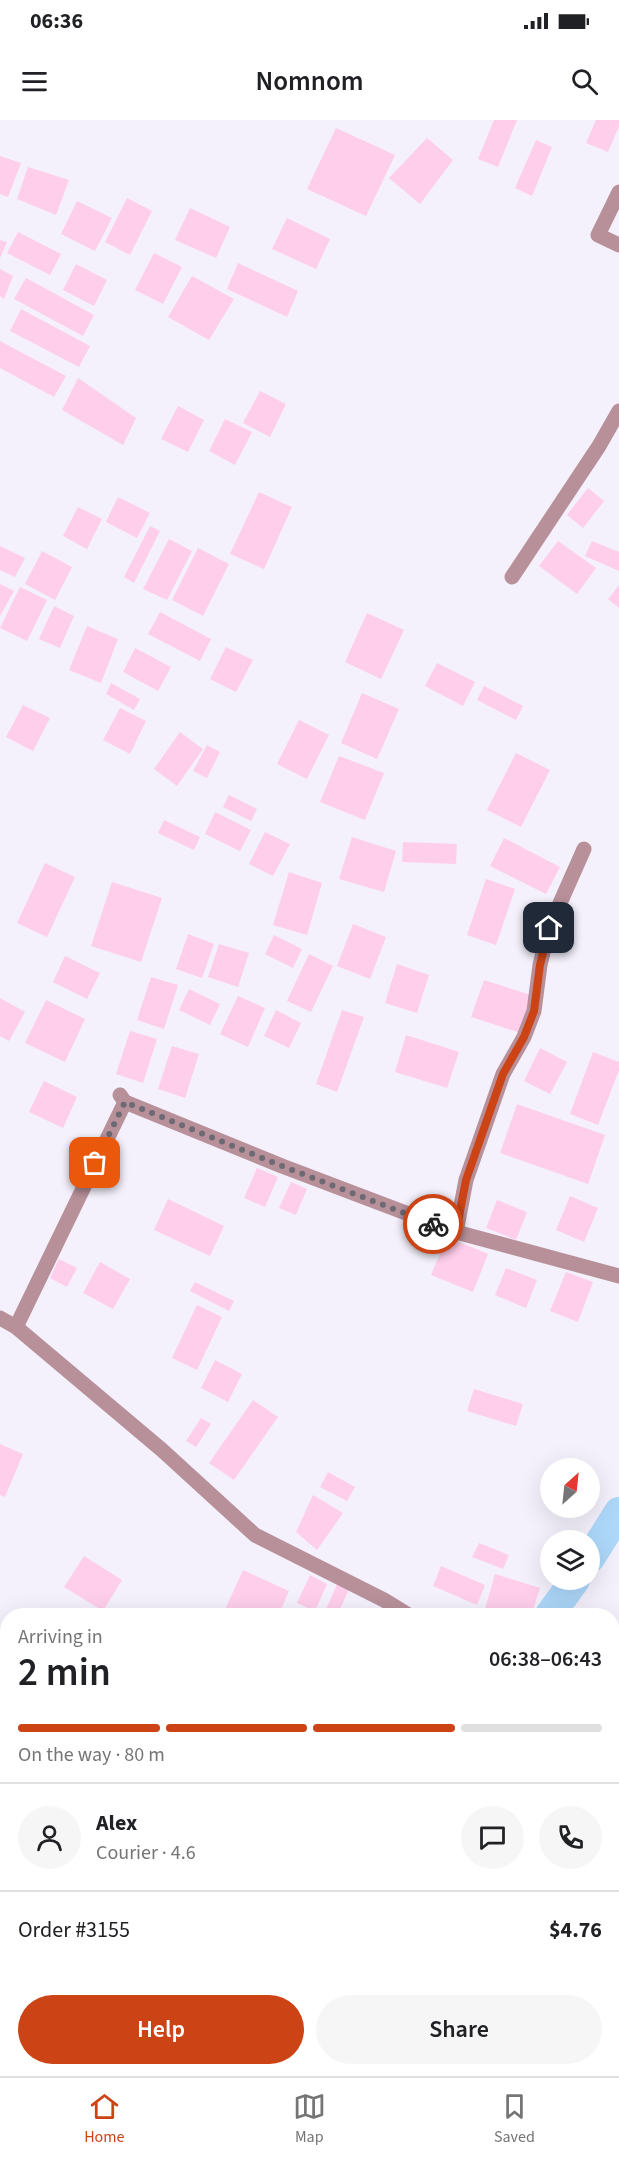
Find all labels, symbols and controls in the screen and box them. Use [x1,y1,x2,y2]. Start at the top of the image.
text: 06:36 [30,5,83,37]
text: Nomnom [255,62,364,101]
icon: menu [18,65,51,98]
icon: search [568,65,601,98]
pin [523,902,574,953]
icon: home [532,911,565,944]
pin [69,1137,120,1188]
icon: bag [78,1146,111,1179]
courier [403,1194,463,1254]
icon: bike [417,1208,450,1241]
north arrow [540,1458,600,1518]
map controls [540,1458,600,1590]
button: layers [540,1530,600,1590]
text: Arriving in [18,1623,103,1651]
text: 06:38–06:43 [489,1643,602,1675]
text: 2 min [18,1645,111,1701]
text: On the way · 80 m [18,1741,165,1769]
button: person [18,1806,81,1869]
button: chat [461,1806,524,1869]
button: phone [539,1806,602,1869]
text: Alex [96,1807,137,1839]
text: Courier · 4.6 [96,1839,196,1867]
text: Order #3155 [18,1914,130,1946]
text: $4.76 [549,1914,602,1946]
button: Help [18,1995,304,2064]
button: Share [316,1995,602,2064]
tab: Home [84,2090,124,2148]
tab: Map [293,2090,326,2148]
tab: Saved [494,2090,535,2148]

